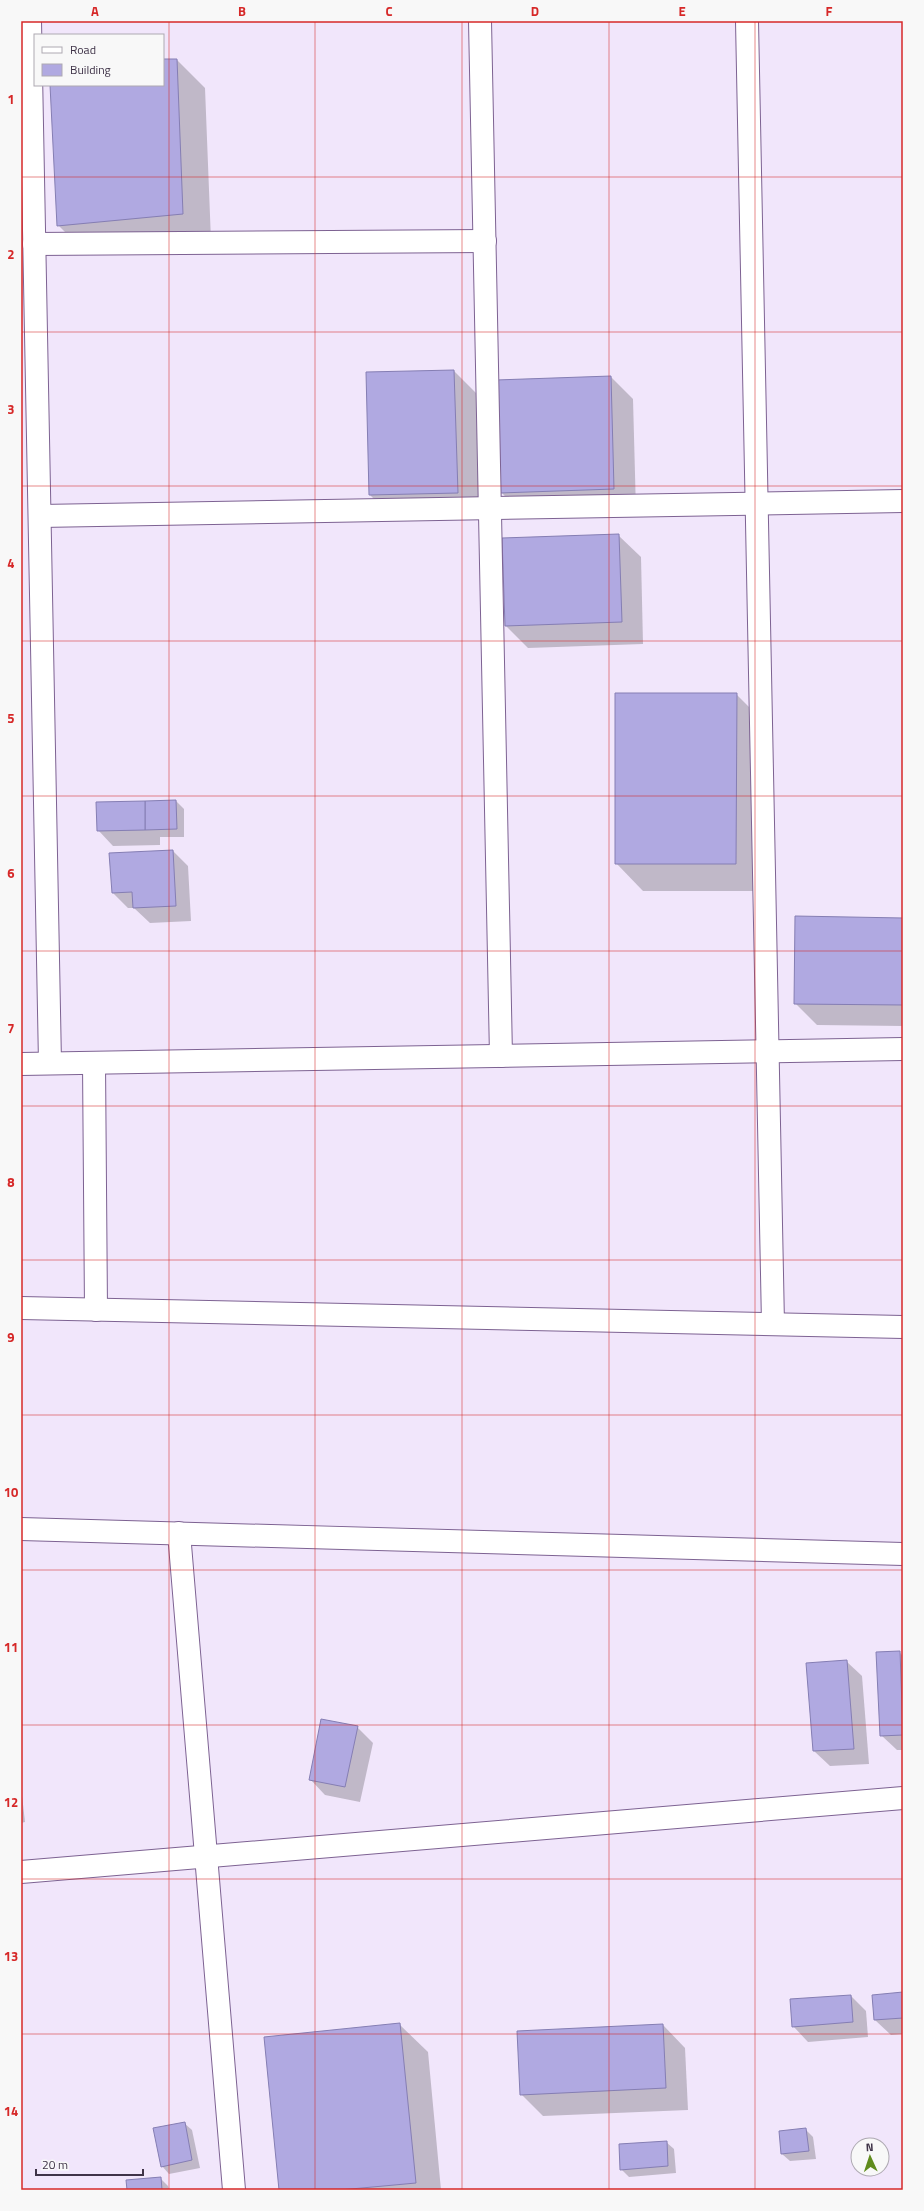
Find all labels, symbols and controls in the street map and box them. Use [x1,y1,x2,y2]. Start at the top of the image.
text: A [91,1,99,21]
text: B [238,1,246,21]
text: C [385,1,393,21]
text: D [531,1,539,21]
text: E [678,1,686,21]
text: F [826,1,833,21]
legend [34,34,164,86]
text: Road [70,40,96,59]
text: Building [70,60,111,79]
text: 1 [7,89,15,109]
text: 2 [7,244,15,264]
text: 3 [7,399,15,419]
text: 4 [7,553,15,573]
text: 5 [7,708,15,728]
text: 6 [7,863,15,883]
text: 7 [7,1018,15,1038]
text: 8 [7,1172,15,1192]
text: 9 [7,1327,15,1347]
text: 10 [4,1482,18,1502]
text: 11 [4,1637,18,1657]
text: 12 [4,1792,18,1812]
text: 13 [4,1946,18,1966]
text: 14 [4,2101,18,2121]
north arrow [850,2137,890,2177]
text: N [865,2139,874,2155]
scale bar [36,2151,143,2177]
text: 20 m [42,2155,68,2174]

